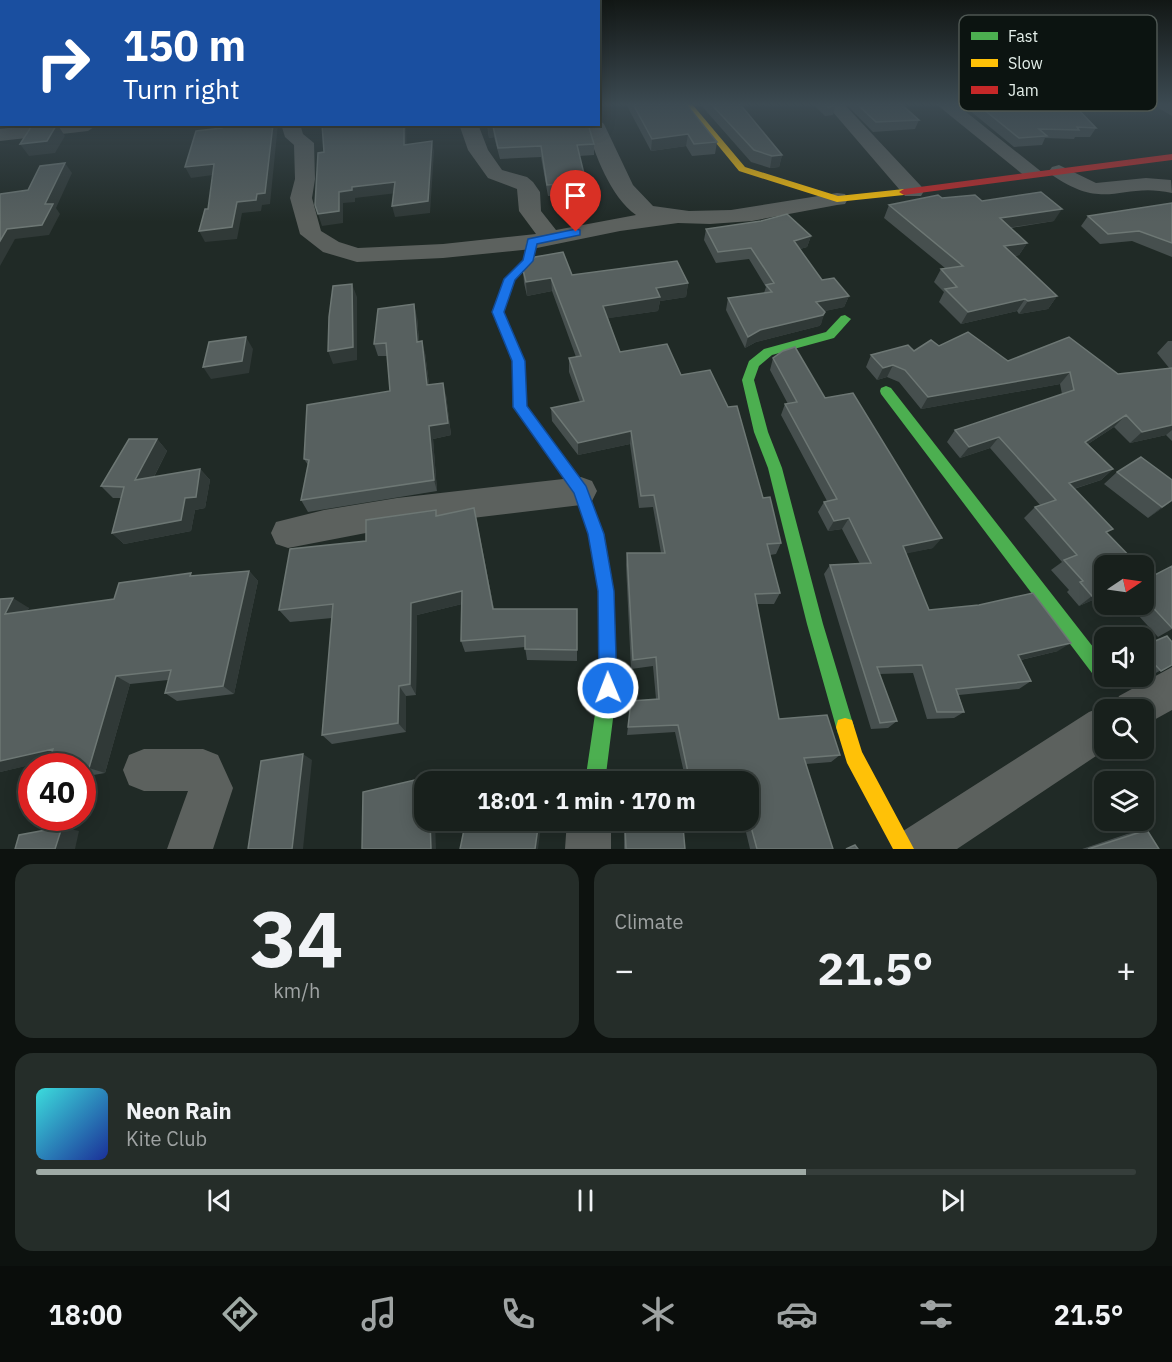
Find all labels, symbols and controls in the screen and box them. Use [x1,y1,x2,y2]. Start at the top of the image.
legend [959,15,1157,111]
text: 150 m [123,18,246,73]
icon: right [24,24,102,102]
text: Fast [1008,26,1038,46]
text: Slow [1008,53,1043,73]
text: Turn right [123,71,240,106]
text: Jam [1008,80,1039,100]
pin [550,170,601,232]
icon: arrive [559,179,592,212]
north arrow [1094,555,1154,615]
map controls [1094,555,1154,831]
button: sound [1094,627,1154,687]
position arrow [576,656,640,720]
button: search [1094,699,1154,759]
speed limit sign: 40 [18,753,96,831]
button: layers [1094,771,1154,831]
text: 18:01 · 1 min · 170 m [477,786,696,815]
text: 34 [250,887,344,988]
text: Climate [615,908,683,935]
text: 21.5° [817,939,933,997]
text: − [615,948,634,991]
text: + [1116,948,1136,991]
text: km/h [273,977,320,1004]
text: Neon Rain [126,1096,232,1125]
text: Kite Club [126,1125,207,1152]
icon: previous [203,1184,236,1217]
icon: pause [569,1184,602,1217]
icon: next [936,1184,969,1217]
icon: directions [219,1293,261,1335]
icon: music [358,1293,400,1335]
icon: phone [497,1293,539,1335]
icon: climate [637,1293,679,1335]
icon: car [776,1293,818,1335]
icon: filters [915,1293,957,1335]
text: 18:00 [49,1297,122,1332]
text: 21.5° [1054,1297,1123,1332]

